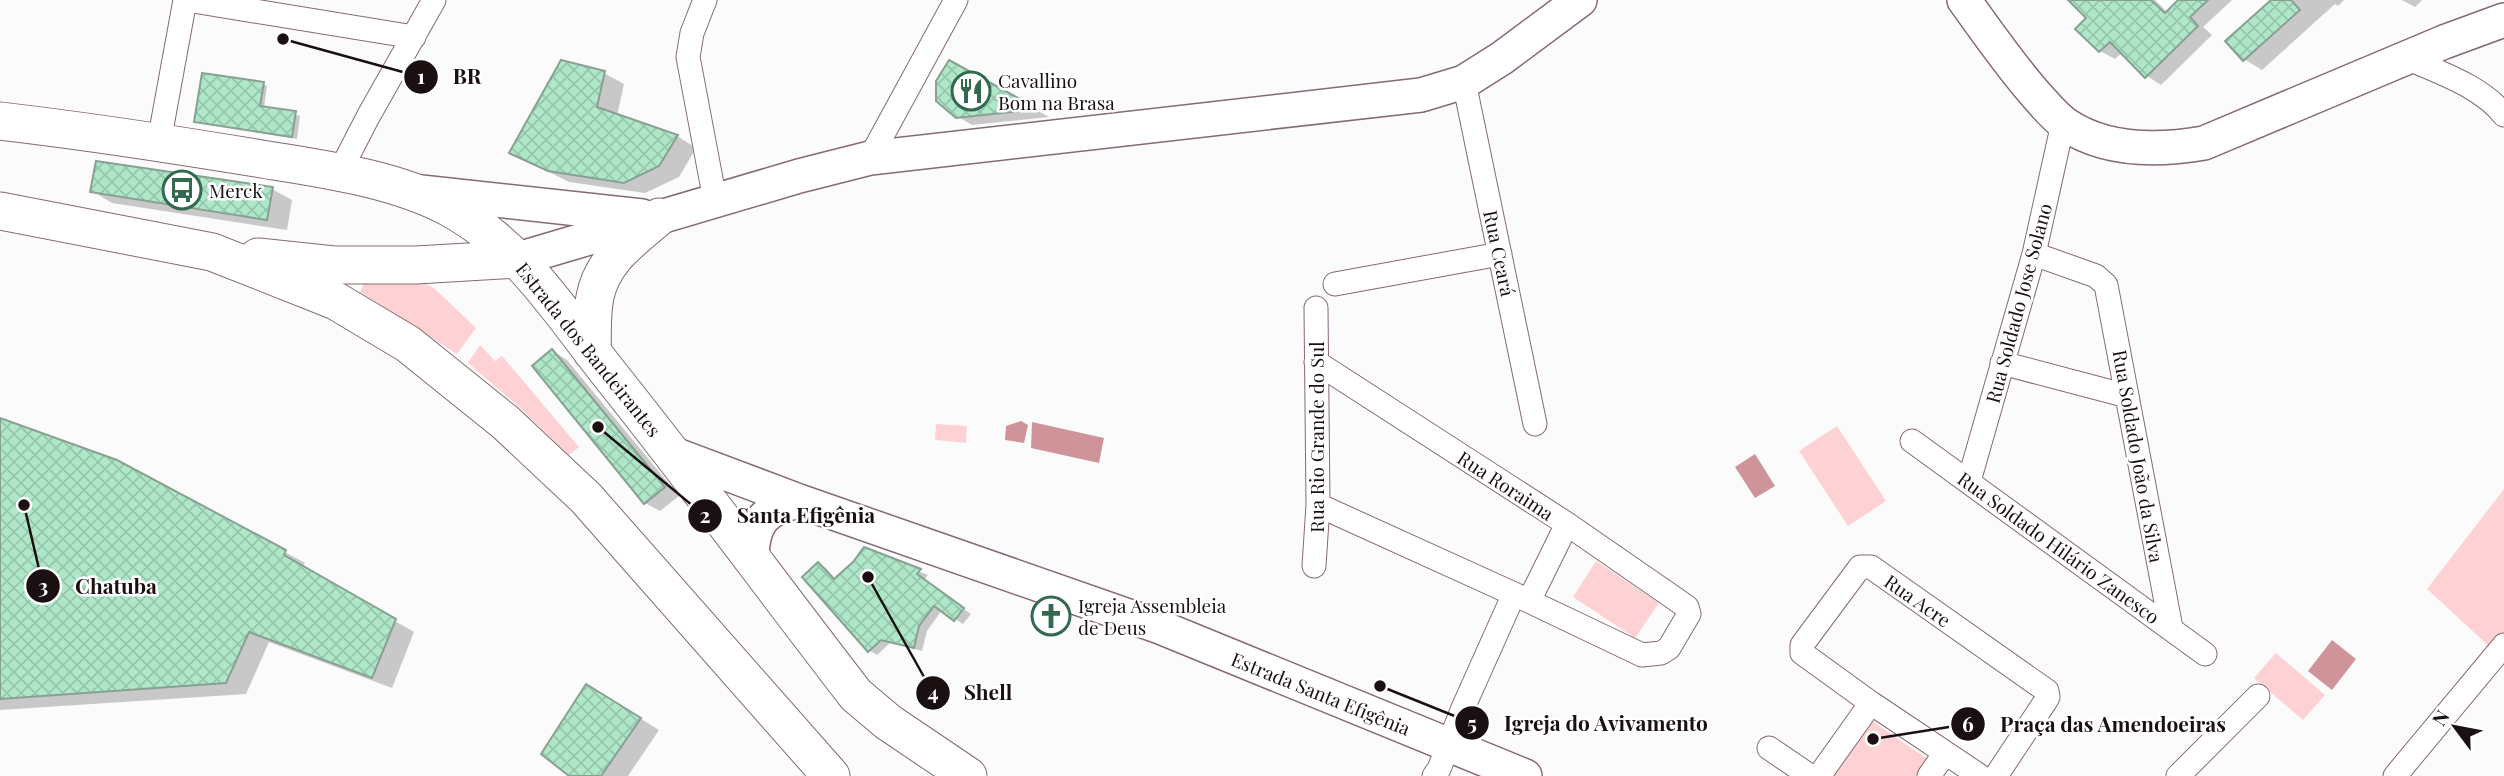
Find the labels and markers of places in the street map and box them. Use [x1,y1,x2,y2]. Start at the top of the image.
callout: BR [404,56,495,98]
place label: Cavallino Bom na Brasa [998,67,1115,115]
restaurant icon: Cavallino Bom na Brasa [950,70,992,112]
bus stop icon: Merck [161,169,203,211]
place label: Merck [209,177,263,203]
callout: Santa Efigênia [688,495,889,537]
callout: Chatuba [26,565,171,607]
place label: Igreja Assembleia de Deus [1078,592,1227,640]
church icon: Igreja Assembleia de Deus [1030,595,1072,637]
callout: Shell [915,672,1027,714]
callout: Igreja do Avivamento [1454,702,1722,744]
callout: Praça das Amendoeiras [1951,703,2241,745]

